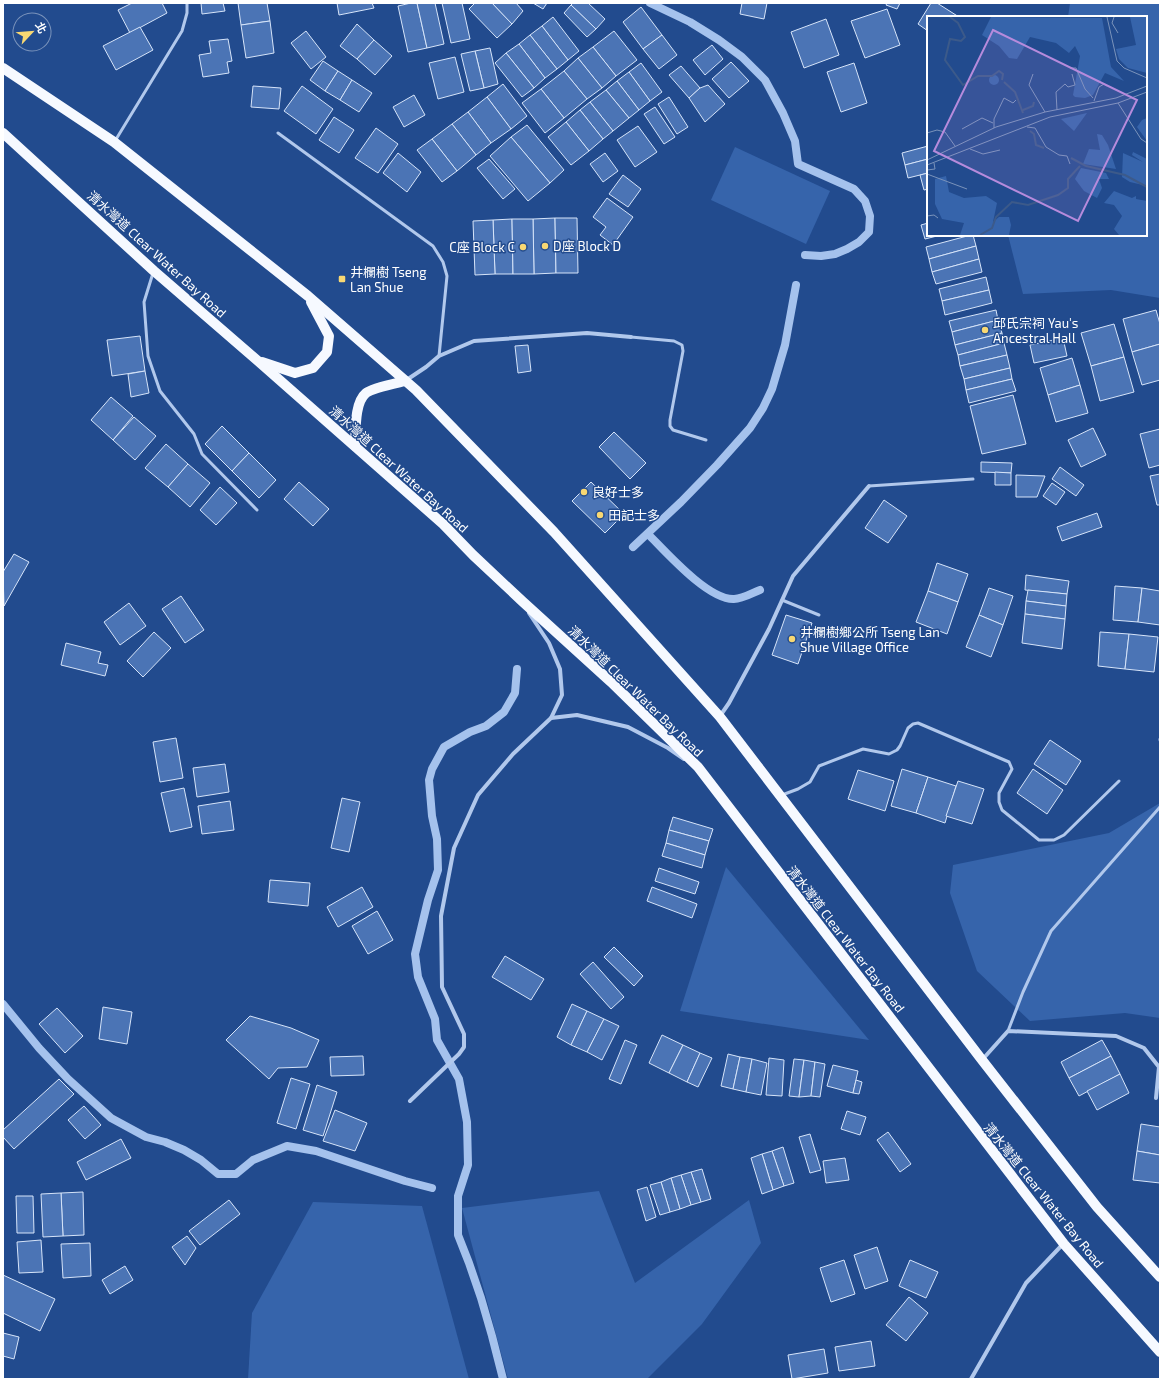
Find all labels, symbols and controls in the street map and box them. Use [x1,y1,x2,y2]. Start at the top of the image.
north arrow [12,12,52,52]
inset map [927,16,1147,236]
text: 北 [33,20,50,35]
street label: 清水灣道 Clear Water Bay Road [84,187,230,321]
place label: D座 Block D [553,238,621,254]
place label: C座 Block C [449,239,515,255]
marker: D座 Block D [540,241,550,251]
marker: C座 Block C [518,242,528,252]
place label: 井欄樹 Tseng Lan Shue [350,264,427,295]
marker: 井欄樹 Tseng Lan Shue [337,274,347,284]
place label: 邱氏宗祠 Yau's Ancestral Hall [993,315,1078,346]
marker: 邱氏宗祠 Yau's Ancestral Hall [980,325,990,335]
street label: 清水灣道 Clear Water Bay Road [326,402,472,536]
place label: 良好士多 [592,484,644,500]
marker: 良好士多 [579,487,589,497]
place label: 田記士多 [608,507,660,523]
marker: 田記士多 [595,510,605,520]
street label: 清水灣道 Clear Water Bay Road [565,622,707,760]
place label: 井欄樹鄉公所 Tseng Lan Shue Village Office [800,624,940,655]
marker: 井欄樹鄉公所 Tseng Lan Shue Village Office [787,634,797,644]
street label: 清水灣道 Clear Water Bay Road [784,862,908,1016]
street label: 清水灣道 Clear Water Bay Road [981,1119,1107,1271]

